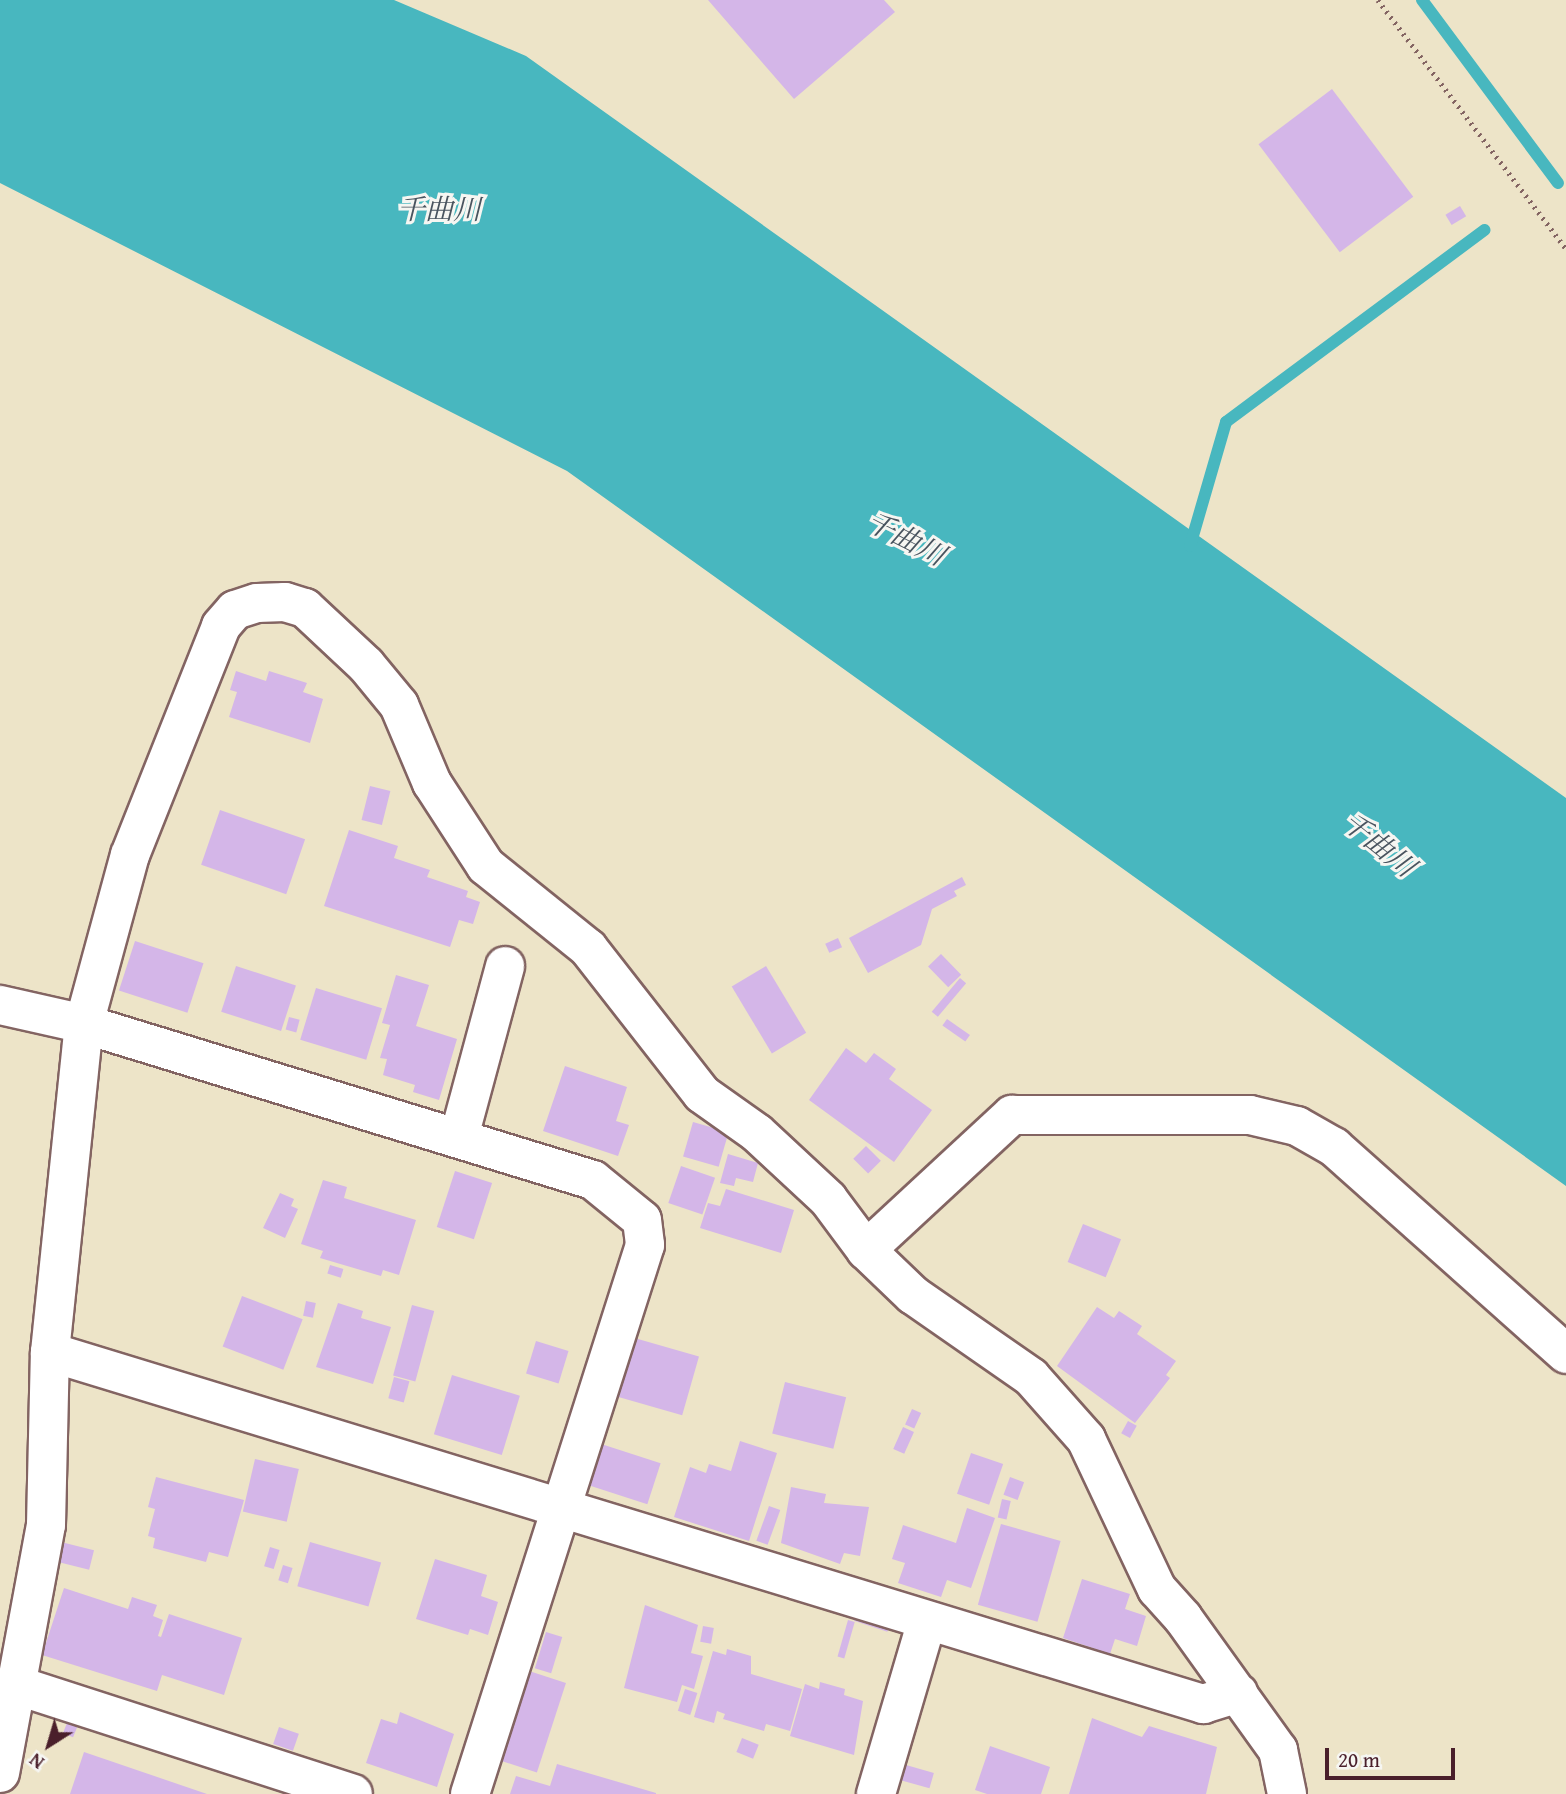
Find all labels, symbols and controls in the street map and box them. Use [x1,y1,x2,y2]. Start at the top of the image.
water label: 千曲川 [397,192,481,226]
water label: 千曲川 [861,504,951,572]
water label: 千曲川 [1336,805,1422,883]
north arrow [14,1710,84,1780]
scale bar [1328,1734,1458,1778]
text: 20 m [1338,1744,1380,1775]
text: N [23,1747,50,1777]

